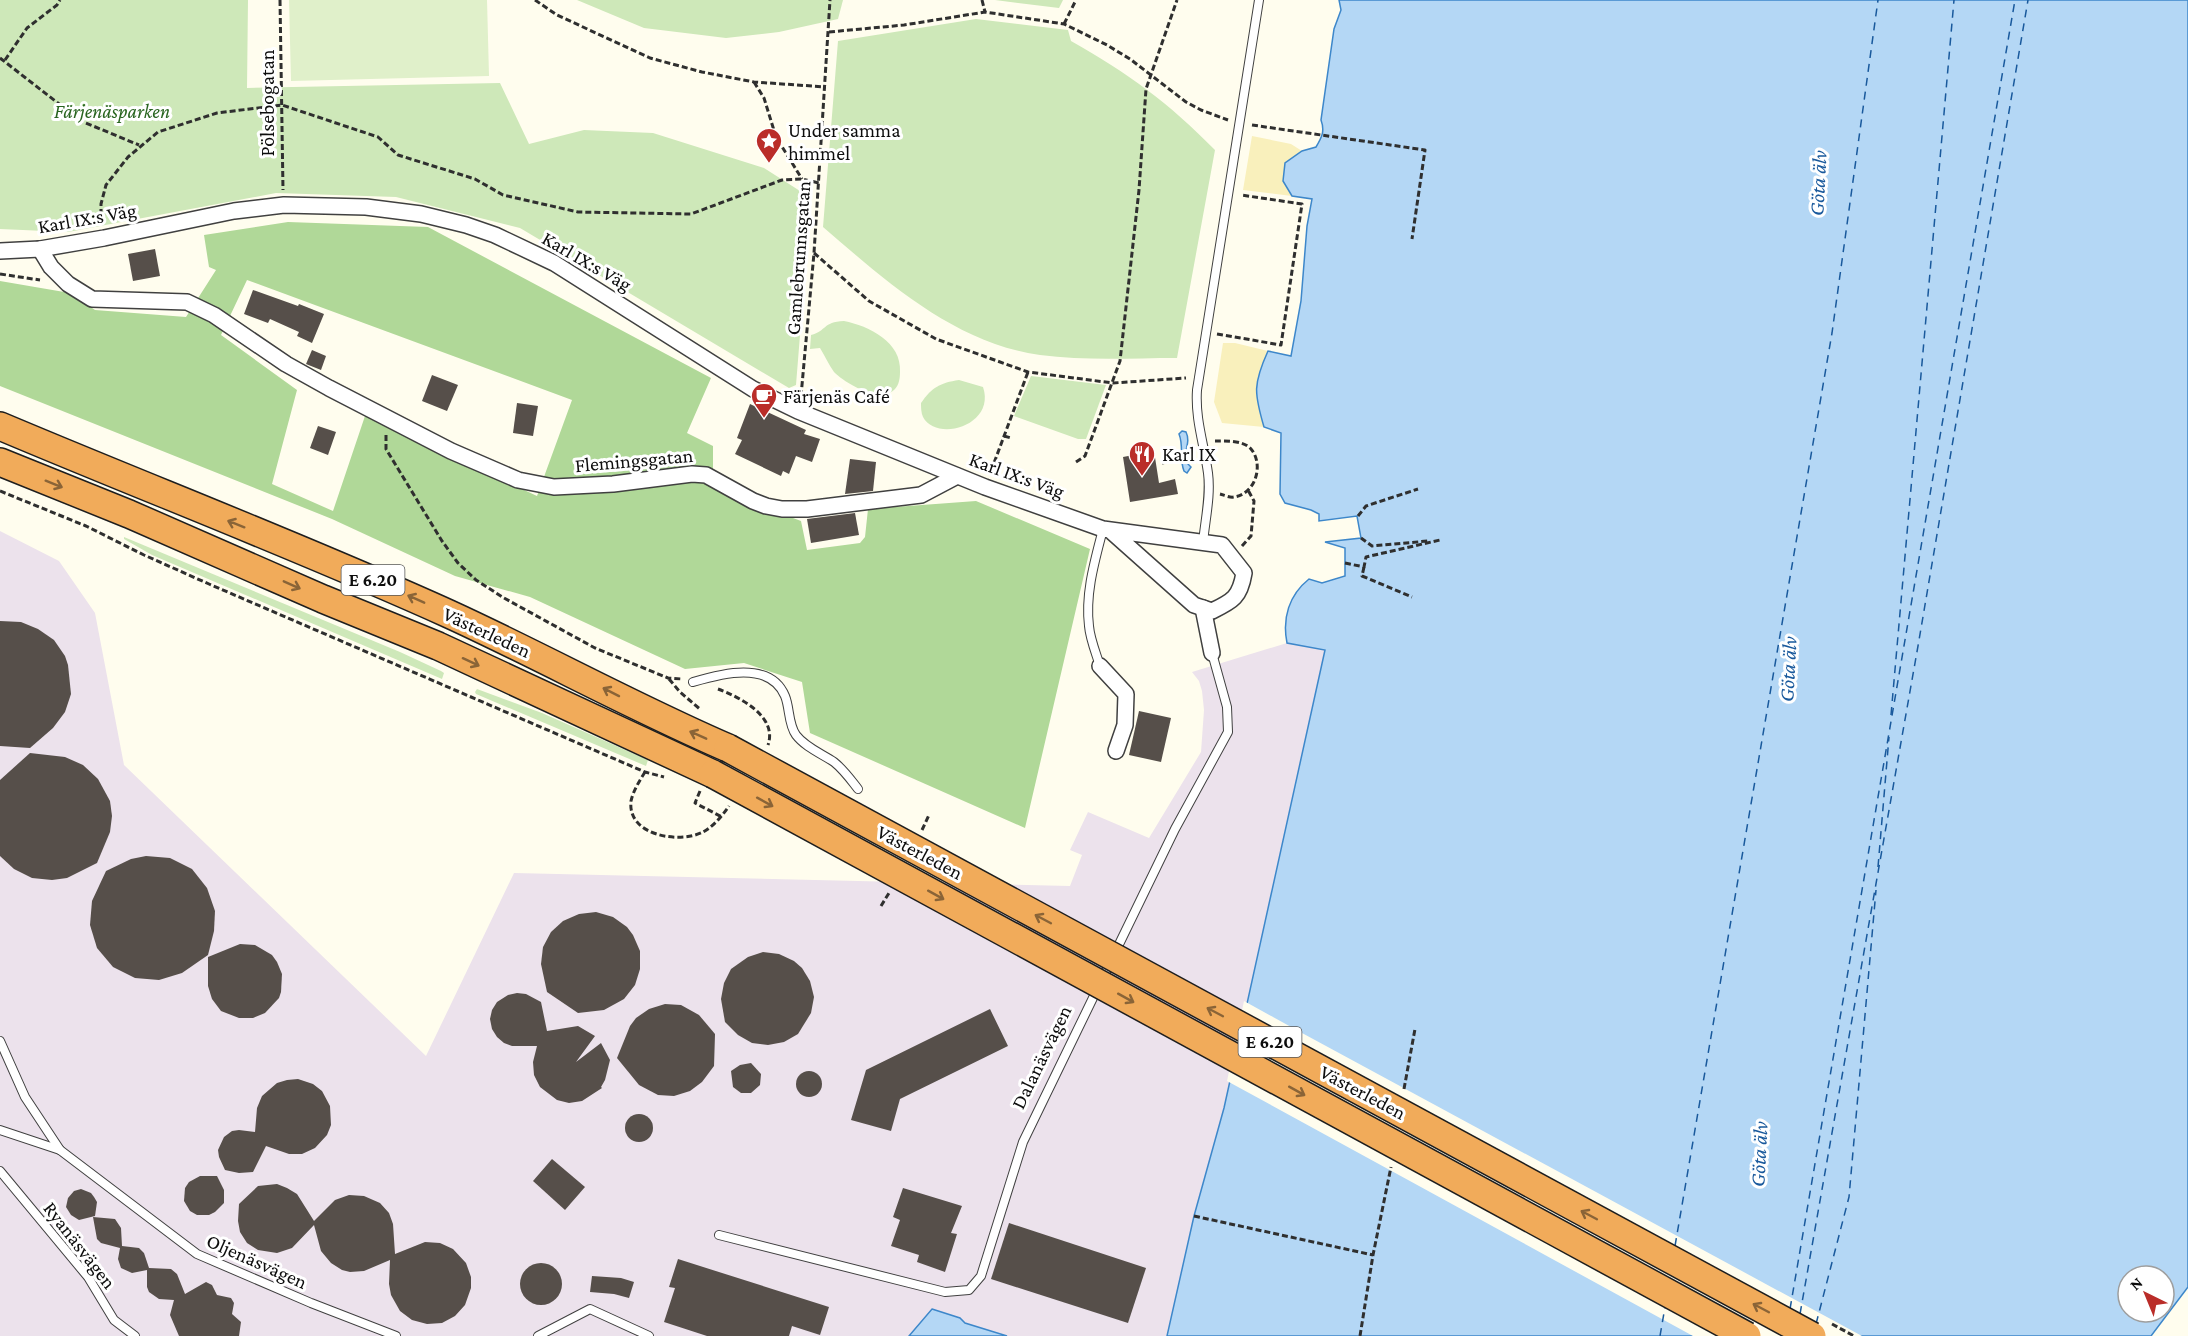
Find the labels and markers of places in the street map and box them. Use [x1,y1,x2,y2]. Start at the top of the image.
place label: Under samma himmel [788,119,900,164]
place icon: Under samma himmel [754,126,784,164]
cafe icon: Färjenäs Café [749,381,779,419]
place label: Färjenäs Café [783,385,890,408]
restaurant icon: Karl IX [1127,439,1157,477]
place label: Karl IX [1162,443,1217,465]

